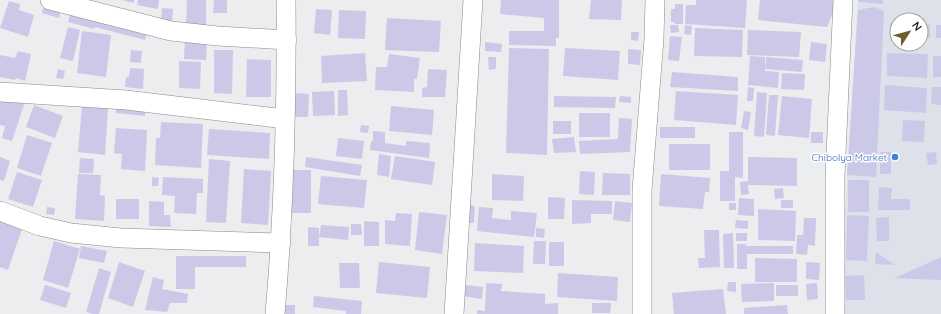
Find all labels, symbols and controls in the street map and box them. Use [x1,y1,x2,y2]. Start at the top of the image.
north arrow [889,12,929,52]
text: N [909,19,925,34]
place label: Chibolya Market [812,151,888,164]
marker: Chibolya Market [890,152,900,162]

